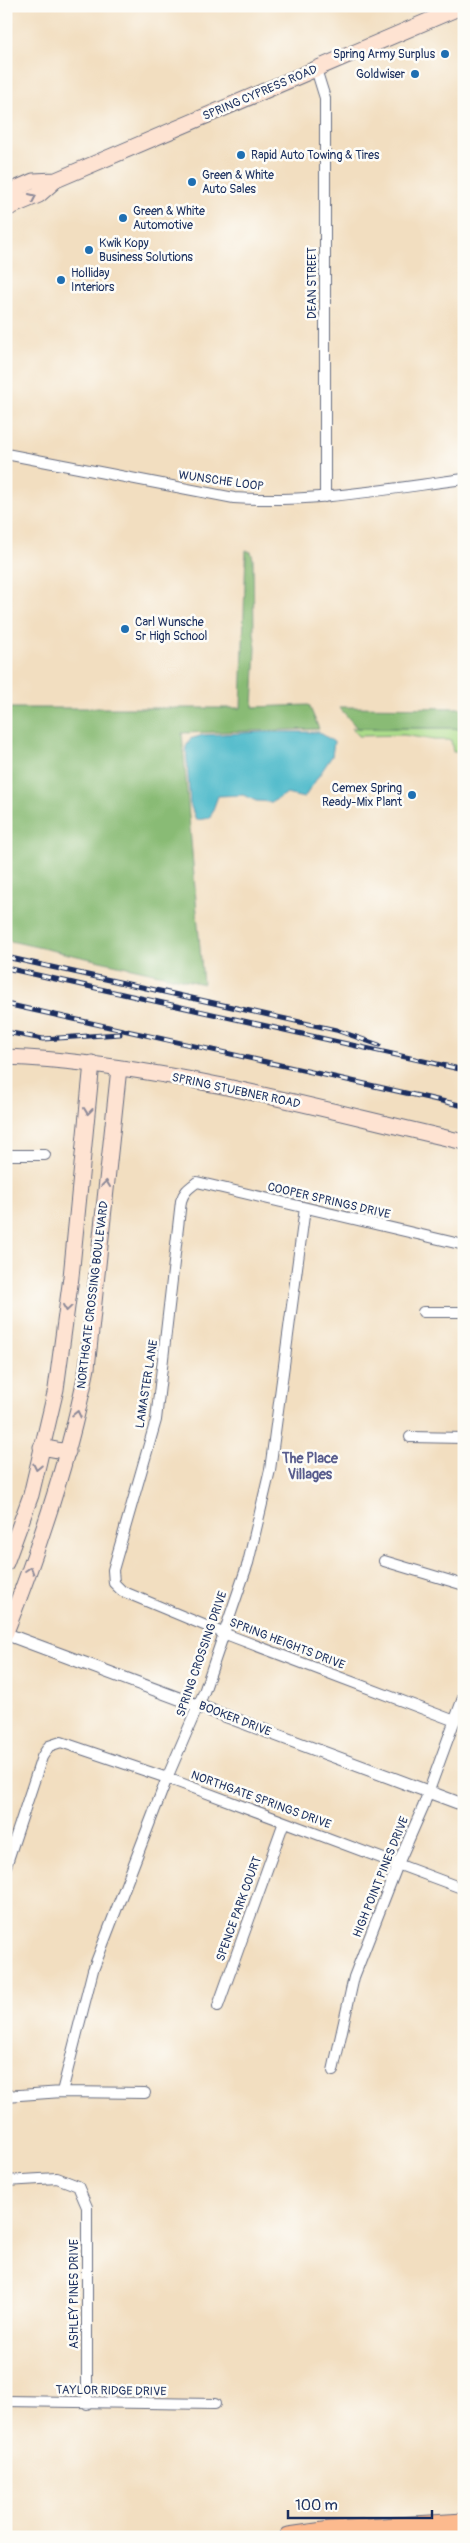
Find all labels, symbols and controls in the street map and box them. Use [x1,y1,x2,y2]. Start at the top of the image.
place label: Spring Army Surplus [333,47,436,62]
marker: Spring Army Surplus [439,48,451,60]
street label: SPRING CYPRESS ROAD [200,62,320,124]
place label: Goldwiser [356,67,406,82]
marker: Goldwiser [409,68,421,80]
place label: Rapid Auto Towing & Tires [251,148,380,163]
marker: Rapid Auto Towing & Tires [235,149,247,161]
place label: Green & White Auto Sales [202,168,274,197]
marker: Green & White Auto Sales [186,176,198,188]
one-way arrow [28,193,37,203]
place label: Green & White Automotive [133,204,205,233]
marker: Green & White Automotive [117,212,129,224]
place label: Kwik Kopy Business Solutions [99,236,193,265]
marker: Kwik Kopy Business Solutions [83,244,95,256]
street label: DEAN STREET [305,247,320,319]
place label: Holliday Interiors [71,266,115,295]
marker: Holliday Interiors [55,274,67,286]
street label: WUNSCHE LOOP [177,468,265,494]
place label: Carl Wunsche Sr High School [135,615,208,644]
marker: Carl Wunsche Sr High School [119,623,131,635]
place label: Cemex Spring Ready-Mix Plant [322,781,402,810]
marker: Cemex Spring Ready-Mix Plant [406,789,418,801]
street label: SPRING STUEBNER ROAD [170,1070,302,1112]
one-way arrow [82,1107,93,1115]
one-way arrow [100,1180,111,1188]
street label: COOPER SPRINGS DRIVE [266,1180,392,1222]
street label: NORTHGATE CROSSING BOULEVARD [74,1200,112,1390]
one-way arrow [62,1304,73,1312]
street label: LAMASTER LANE [133,1339,161,1429]
one-way arrow [71,1410,82,1419]
district label: The Place Villages [281,1450,339,1483]
one-way arrow [32,1462,42,1471]
one-way arrow [24,1566,34,1574]
street label: SPRING CROSSING DRIVE [173,1589,231,1719]
street label: SPRING HEIGHTS DRIVE [227,1615,347,1673]
street label: BOOKER DRIVE [197,1698,273,1740]
street label: NORTHGATE SPRINGS DRIVE [189,1768,333,1832]
street label: HIGH POINT PINES DRIVE [350,1814,412,1940]
street label: SPENCE PARK COURT [213,1854,265,1963]
street label: ASHLEY PINES DRIVE [67,2239,82,2349]
street label: TAYLOR RIDGE DRIVE [55,2383,167,2399]
scale bar [288,2488,431,2520]
text: 100 m [295,2496,338,2515]

